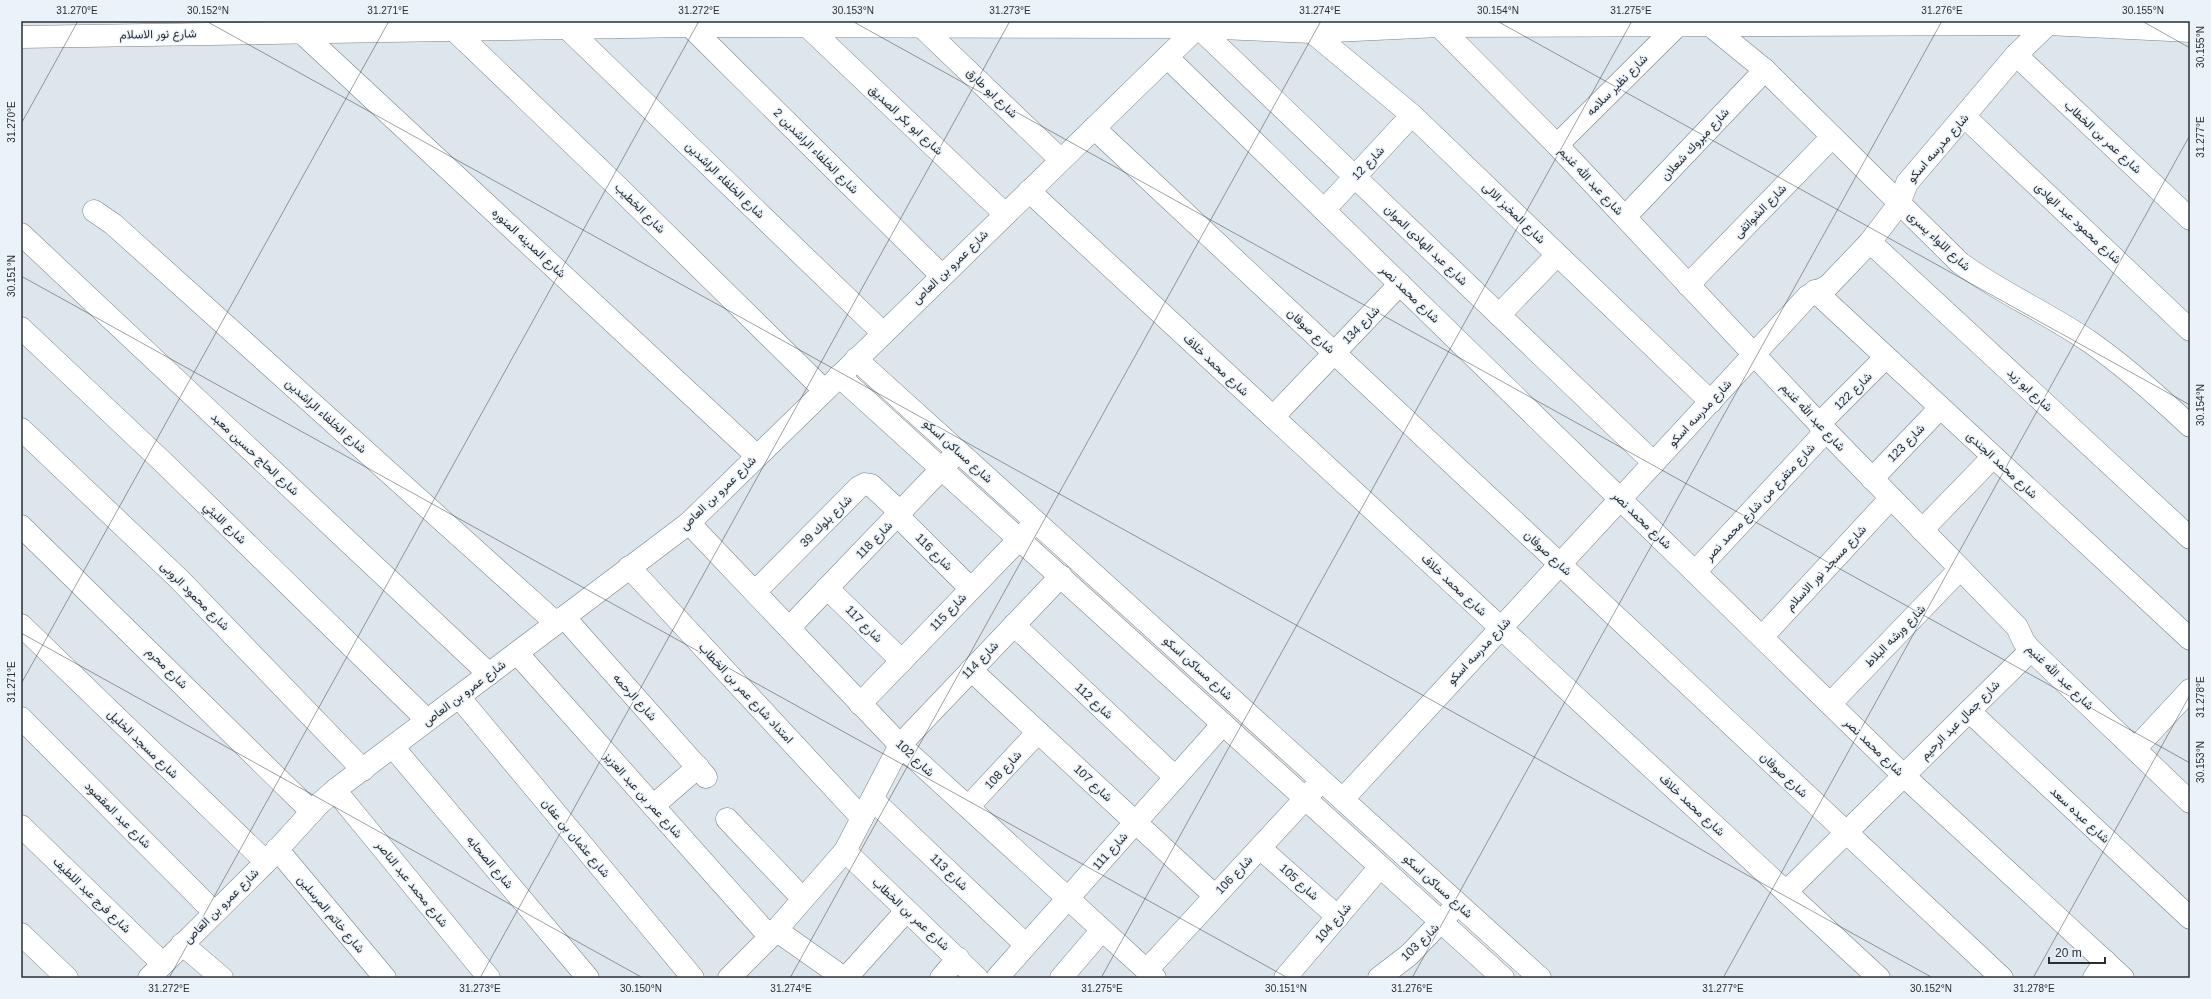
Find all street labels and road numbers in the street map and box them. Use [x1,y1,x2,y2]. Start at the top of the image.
street label: شارع نور الاسلام [119,26,197,44]
street label: شارع نظير سلامه [1583,51,1652,120]
street label: شارع ابو طارق [962,65,1020,122]
street label: شارع ابو بكر الصديق [865,82,946,159]
street label: شارع عمر بن الخطاب [2060,98,2144,178]
street label: شارع مبروك شعلان [1658,105,1733,184]
street label: شارع الخلفاء الراشدين 2 [769,106,861,198]
street label: شارع مدرسه اسكو [1904,111,1973,186]
street label: شارع الخلفاء الراشدين [681,139,767,223]
street label: شارع 12 [1349,143,1389,184]
street label: شارع عبد الله غنيم [1554,144,1626,219]
street label: شارع محمود عبد الهادى [2031,179,2124,268]
street label: شارع الخطيب [610,180,668,238]
street label: شارع المخبز الالى [1478,180,1548,248]
street label: شارع الشواتفى [1731,181,1791,242]
street label: شارع عبد الهادى الموان [1380,202,1470,290]
street label: شارع المدينه المنوره [488,205,569,282]
street label: شارع اللواء يسرى [1903,208,1973,275]
street label: شارع عمرو بن العاص [909,227,992,308]
street label: شارع محمد نصر [1375,262,1443,327]
street label: شارع 134 [1339,303,1384,348]
street label: شارع صوفان [1283,306,1338,358]
street label: شارع محمد خلاف [1179,331,1252,400]
street label: شارع ابو زيد [2003,366,2056,416]
street label: شارع 122 [1831,369,1876,414]
street label: شارع الخلفاء الراشدين [281,376,370,458]
street label: شارع مدرسه اسكو [1666,377,1736,451]
street label: شارع عبد الله غنيم [1776,380,1848,455]
street label: شارع الحاج حسين معبد [207,410,302,500]
street label: شارع مساكن اسكو [919,416,995,487]
street label: شارع 123 [1884,421,1929,466]
street label: شارع محمد الجندى [1962,429,2040,503]
street label: شارع متفرع من شارع محمد نصر [1701,441,1819,566]
street label: شارع عمرو بن العاص [677,453,760,534]
street label: شارع محمد نصر [1607,488,1675,553]
street label: شارع بلوك 39 [797,492,856,551]
street label: شارع الليثي [199,499,249,549]
street label: شارع 118 [853,518,897,563]
street label: شارع مسجد نور الاسلام [1783,522,1871,615]
street label: شارع صوفان [1520,528,1575,580]
street label: شارع 116 [911,531,955,575]
street label: شارع محمد خلاف [1417,551,1490,620]
street label: شارع محمود الروبى [156,559,232,635]
street label: شارع 115 [927,590,971,635]
street label: شارع ورشه البلاط [1862,602,1930,672]
street label: شارع 117 [841,603,885,647]
street label: شارع مدرسه اسكو [1445,615,1515,689]
street label: شارع مساكن اسكو [1159,633,1235,704]
street label: شارع 114 [959,638,1003,683]
street label: امتداد شارع عمر بن الخطاب [694,640,796,747]
street label: شارع عبد الله غنيم [2022,641,2097,714]
street label: شارع محرم [142,644,191,693]
street label: شارع عمرو بن العاص [420,657,510,730]
street label: شارع الرحمه [609,671,660,725]
street label: شارع جمال عبد الرحيم [1917,677,2004,764]
street label: شارع 112 [1071,680,1116,723]
street label: شارع مسجد الخليل [103,707,181,783]
street label: شارع محمد نصر [1839,715,1907,780]
street label: شارع 102 [891,737,937,781]
street label: شارع عمر بن عبد العزيز [599,748,685,842]
street label: شارع 108 [982,748,1026,794]
street label: شارع صوفان [1756,750,1811,802]
street label: شارع 107 [1069,762,1115,806]
street label: شارع محمد خلاف [1655,771,1728,840]
street label: شارع عبد المقصود [80,779,154,853]
street label: شارع عبده سعد [2046,784,2113,847]
street label: شارع عثمان بن عفان [537,796,613,882]
street label: شارع 111 [1090,829,1132,874]
street label: شارع الصحابه [462,833,516,893]
street label: شارع محمد عبد الناصر [371,837,451,931]
street label: شارع 113 [926,851,971,895]
street label: شارع مساكن اسكو [1399,851,1475,922]
street label: شارع 106 [1213,853,1257,899]
street label: شارع فرج عبد اللطيف [49,854,134,937]
street label: شارع 105 [1275,861,1321,905]
street label: شارع عمرو بن العاص [181,866,263,948]
street label: شارع خاتم المرسلين [293,872,367,957]
street label: شارع عمر بن الخطاب [868,875,952,955]
street label: شارع 104 [1312,900,1355,947]
street label: شارع 103 [1398,920,1443,965]

